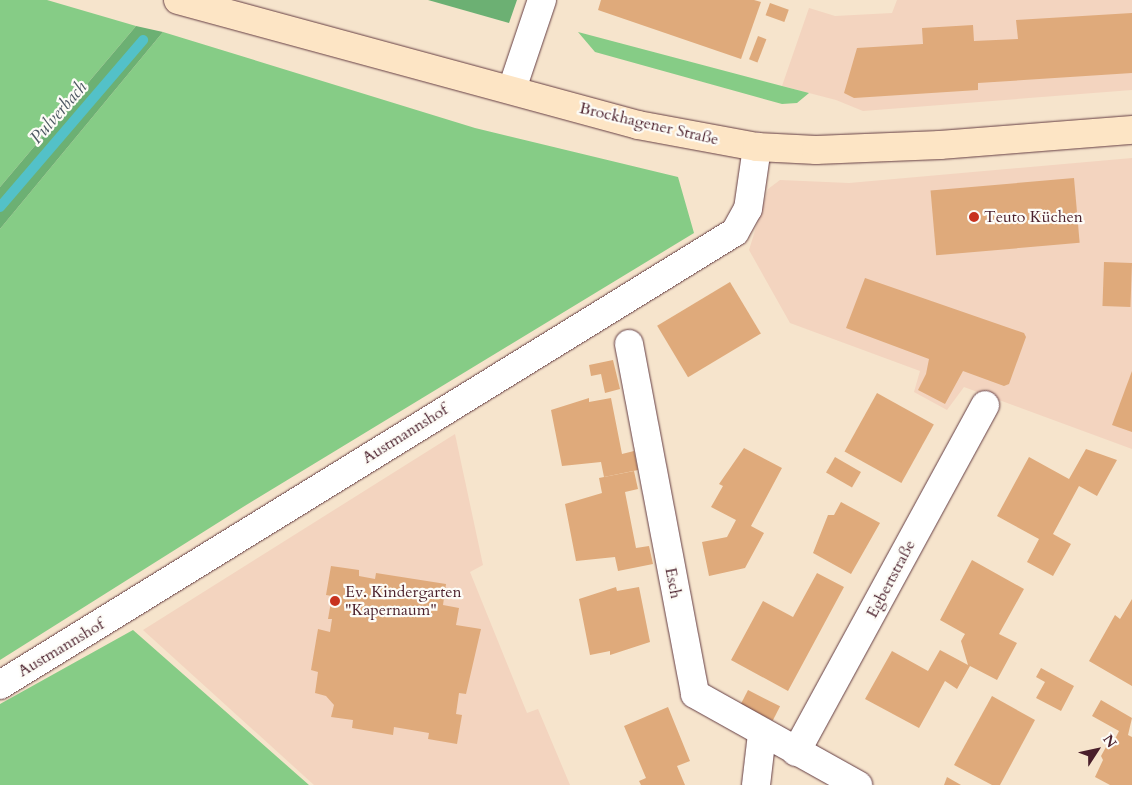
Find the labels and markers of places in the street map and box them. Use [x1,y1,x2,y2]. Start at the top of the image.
place label: Teuto Küchen [984,207,1083,227]
marker: Teuto Küchen [968,211,980,223]
place label: Ev. Kindergarten "Kapernaum" [345,582,462,620]
marker: Ev. Kindergarten "Kapernaum" [329,595,341,607]

